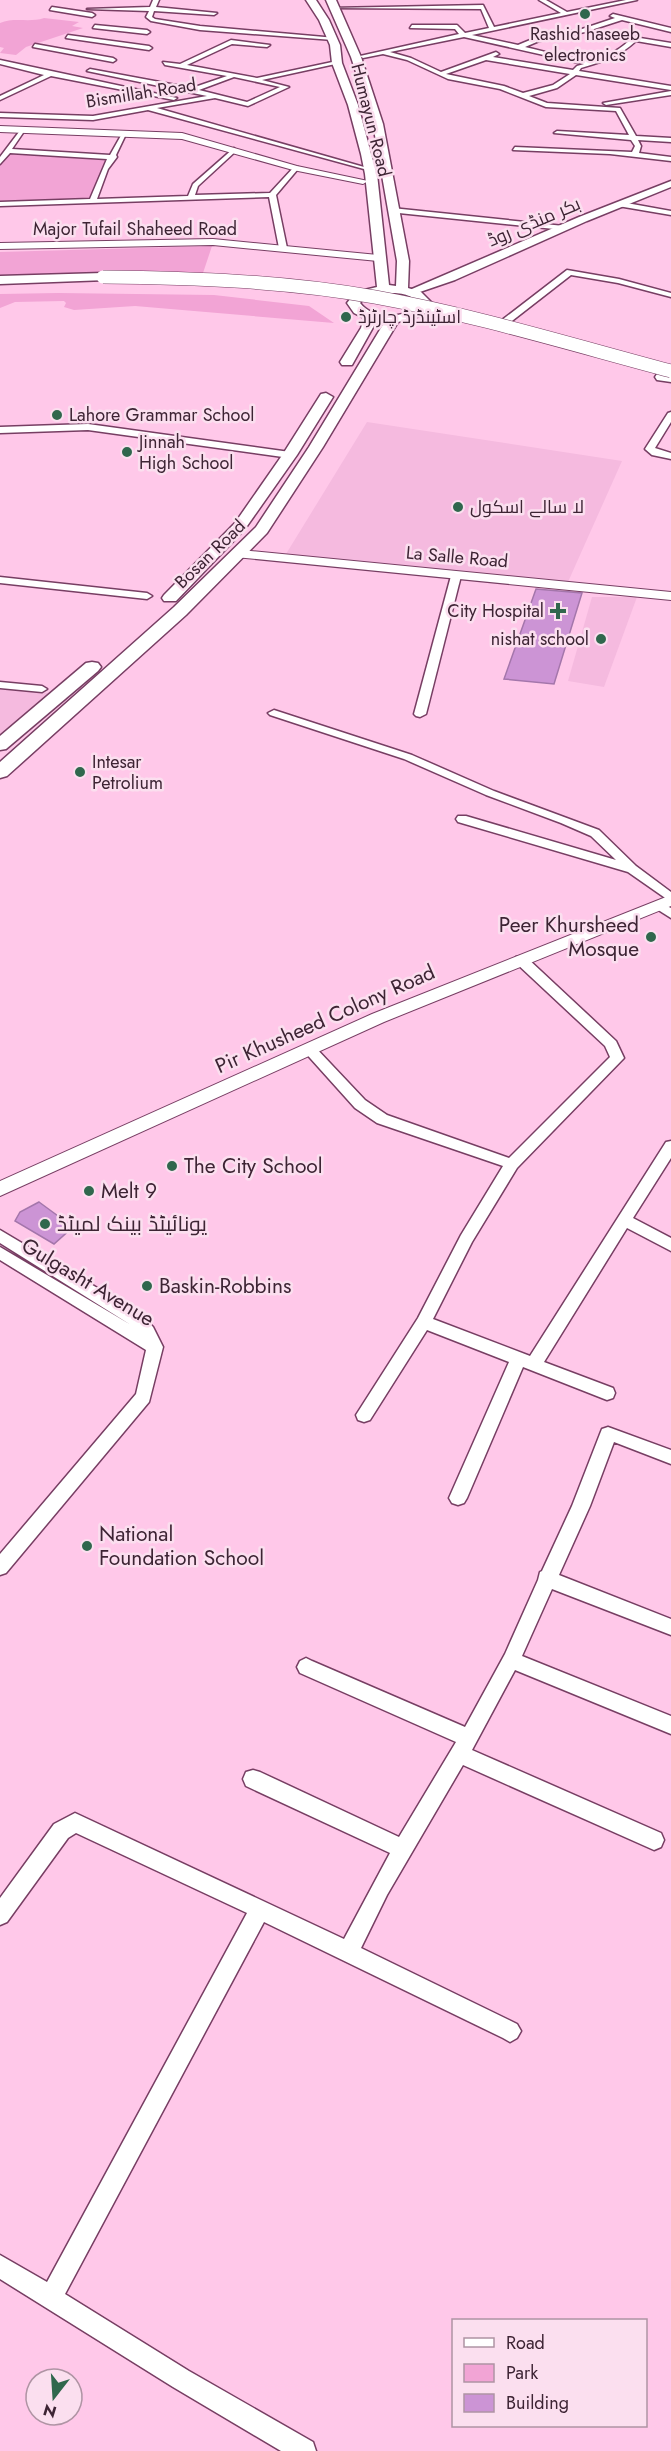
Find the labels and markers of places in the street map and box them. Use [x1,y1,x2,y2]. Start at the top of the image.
marker: Rashid haseeb electronics [578,7,592,21]
place label: Rashid haseeb electronics [530,21,640,68]
place label: اسٹینڈرڈ چارٹرڈ [358,304,461,330]
marker: اسٹینڈرڈ چارٹرڈ [339,310,353,324]
place label: Lahore Grammar School [69,402,254,428]
marker: Lahore Grammar School [50,408,64,422]
place label: Jinnah High School [137,429,233,476]
marker: Jinnah High School [120,445,134,459]
place label: لا سالے اسکول [470,494,584,520]
marker: لا سالے اسکول [451,500,465,514]
place label: City Hospital [447,598,544,624]
marker: City Hospital [549,602,567,620]
place label: nishat school [491,626,589,652]
marker: nishat school [594,632,608,646]
place label: Intesar Petrolium [92,749,163,796]
marker: Intesar Petrolium [73,765,87,779]
place label: Peer Khursheed Mosque [499,910,639,964]
marker: Peer Khursheed Mosque [644,930,658,944]
place label: The City School [184,1151,323,1181]
marker: The City School [165,1159,179,1173]
place label: Melt 9 [101,1176,157,1206]
marker: Melt 9 [82,1184,96,1198]
place label: یونائیٹڈ بینک لمیٹڈ [57,1209,207,1239]
marker: یونائیٹڈ بینک لمیٹڈ [38,1217,52,1231]
place label: Baskin-Robbins [159,1271,292,1301]
marker: Baskin-Robbins [140,1279,154,1293]
place label: National Foundation School [99,1519,264,1573]
marker: National Foundation School [80,1539,94,1553]

